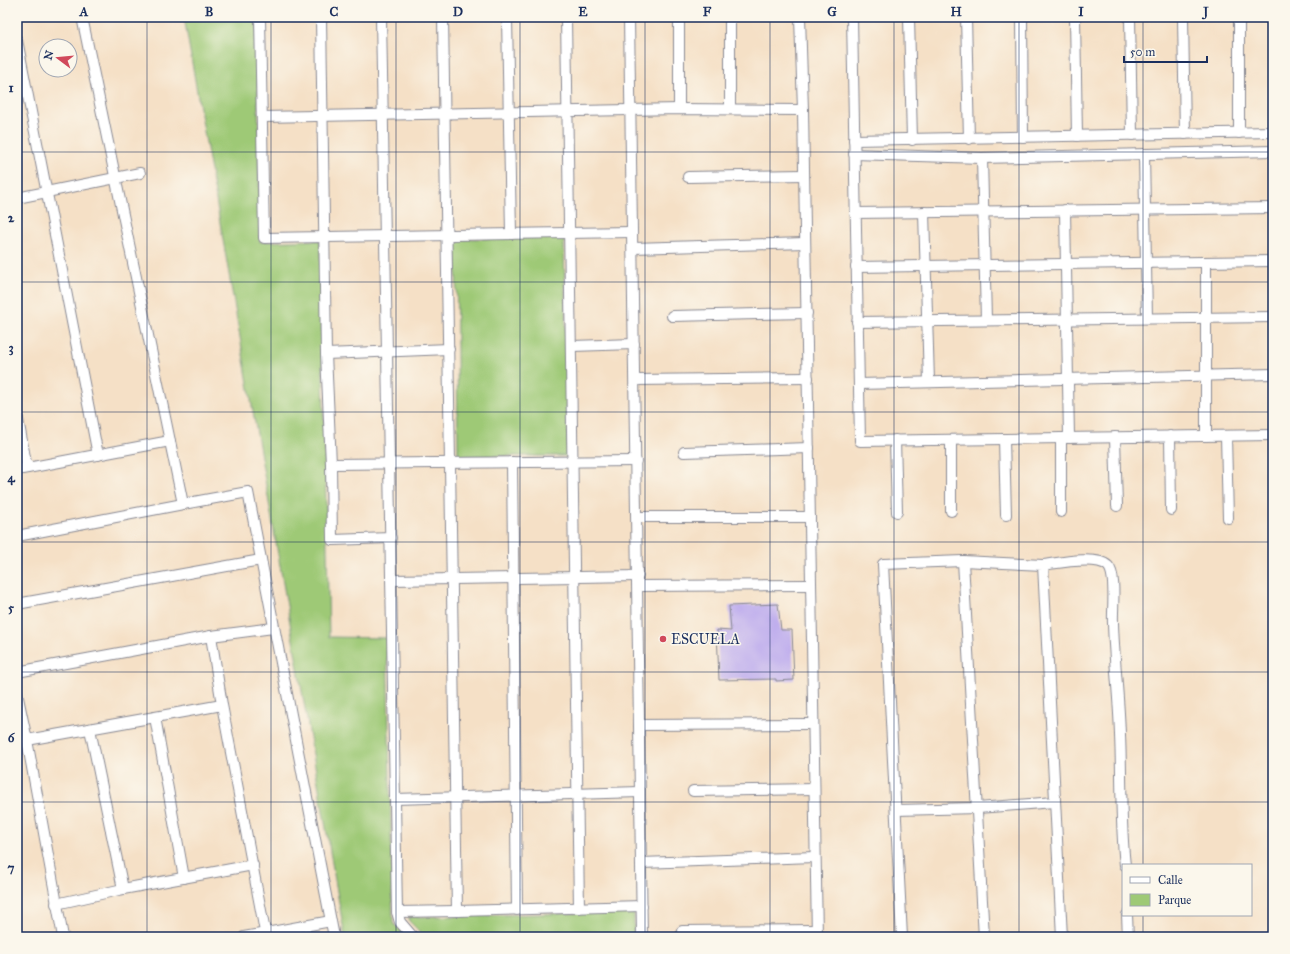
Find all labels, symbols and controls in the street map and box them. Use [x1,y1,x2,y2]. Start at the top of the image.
text: A [79,4,89,20]
text: B [205,4,214,20]
text: C [330,4,339,20]
text: D [453,4,463,20]
text: E [578,4,588,20]
text: F [703,4,712,20]
text: G [827,4,837,20]
text: H [950,4,962,20]
text: I [1078,4,1084,20]
text: J [1201,4,1209,20]
north arrow [38,38,78,78]
scale bar [1124,38,1207,64]
text: 50 m [1130,45,1155,59]
text: N [41,48,57,62]
text: 1 [8,80,14,96]
text: 2 [8,210,15,226]
text: 3 [8,340,14,356]
text: 4 [7,470,15,486]
text: 5 [8,600,15,616]
place label: ESCUELA [671,631,740,648]
marker: ESCUELA [658,634,668,644]
text: 6 [8,730,16,746]
text: 7 [8,860,15,876]
legend [1122,864,1252,916]
text: Calle [1158,873,1183,887]
text: Parque [1158,893,1191,908]

